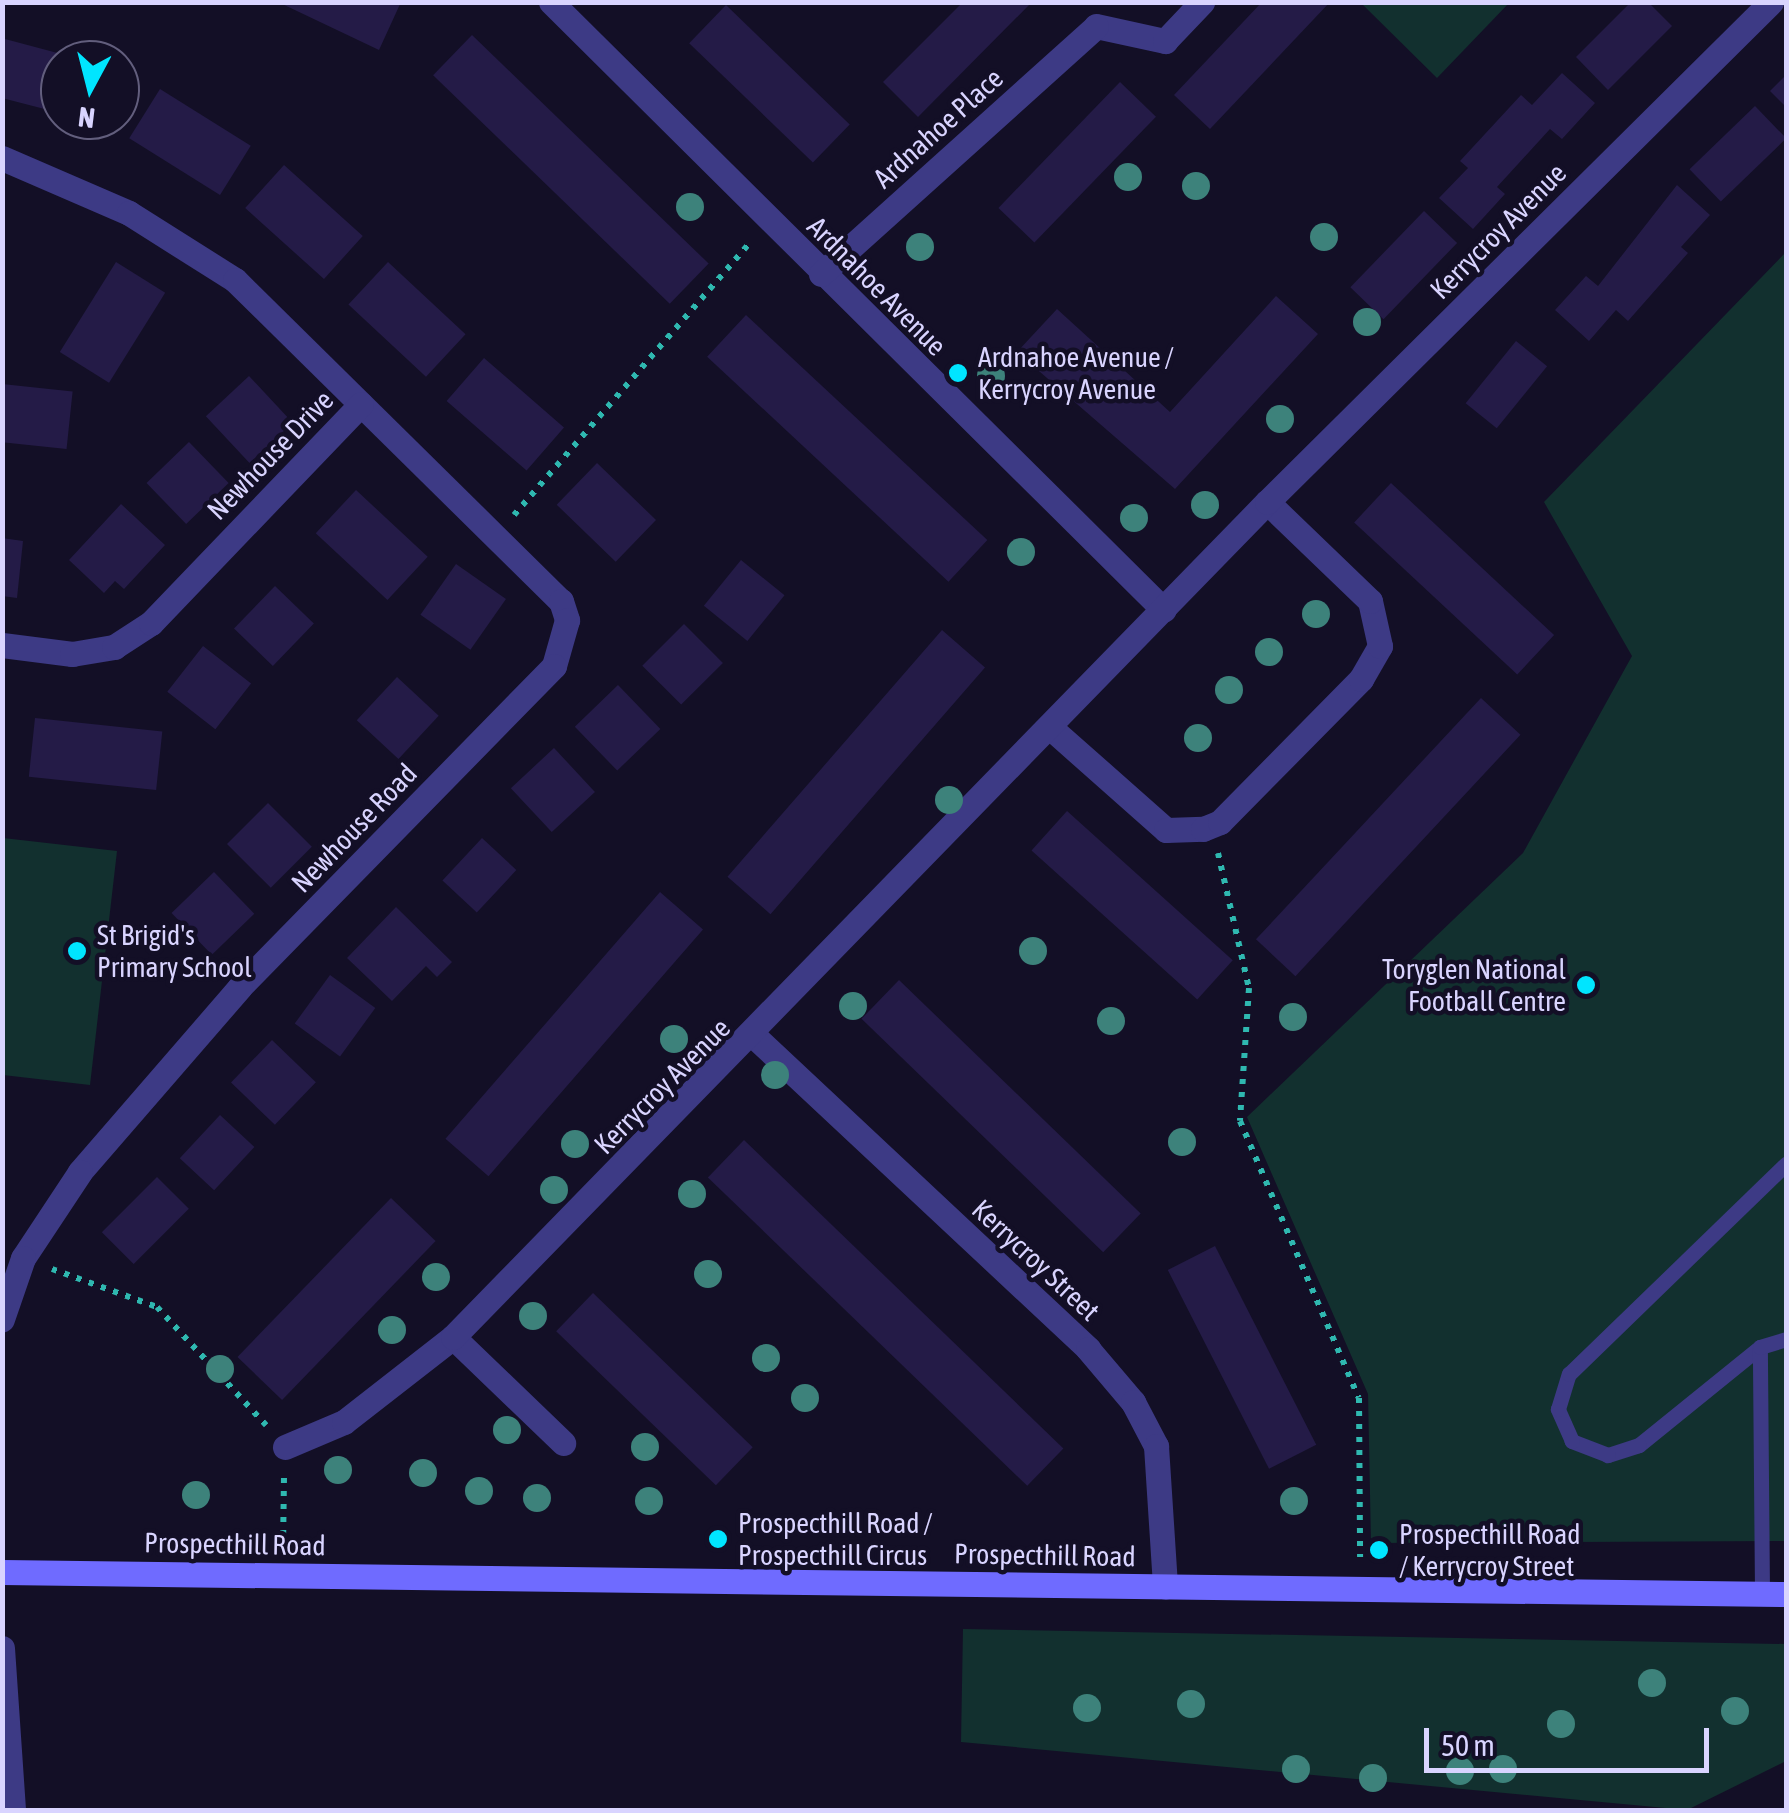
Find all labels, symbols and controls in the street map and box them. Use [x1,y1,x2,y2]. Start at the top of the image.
north arrow [40,40,140,140]
street label: Ardnahoe Place [866,61,1010,195]
text: N [76,101,97,135]
street label: Kerrycroy Avenue [1423,156,1573,306]
street label: Ardnahoe Avenue [801,210,953,362]
place label: Ardnahoe Avenue / Kerrycroy Avenue [978,340,1174,406]
marker: Ardnahoe Avenue / Kerrycroy Avenue [947,362,969,384]
street label: Newhouse Drive [200,383,340,527]
street label: Newhouse Road [284,757,424,899]
place label: St Brigid's Primary School [97,918,252,984]
marker: St Brigid's Primary School [66,940,88,962]
place label: Toryglen National Football Centre [1382,952,1566,1018]
marker: Toryglen National Football Centre [1575,974,1597,996]
street label: Kerrycroy Avenue [587,1011,737,1161]
street label: Kerrycroy Street [965,1192,1107,1328]
place label: Prospecthill Road / Prospecthill Circus [738,1506,933,1572]
place label: Prospecthill Road / Kerrycroy Street [1399,1517,1580,1583]
street label: Prospecthill Road [144,1526,326,1562]
marker: Prospecthill Road / Prospecthill Circus [707,1528,729,1550]
street label: Prospecthill Road [954,1537,1136,1573]
marker: Prospecthill Road / Kerrycroy Street [1368,1539,1390,1561]
scale bar [1429,1708,1714,1770]
text: 50 m [1441,1728,1495,1762]

